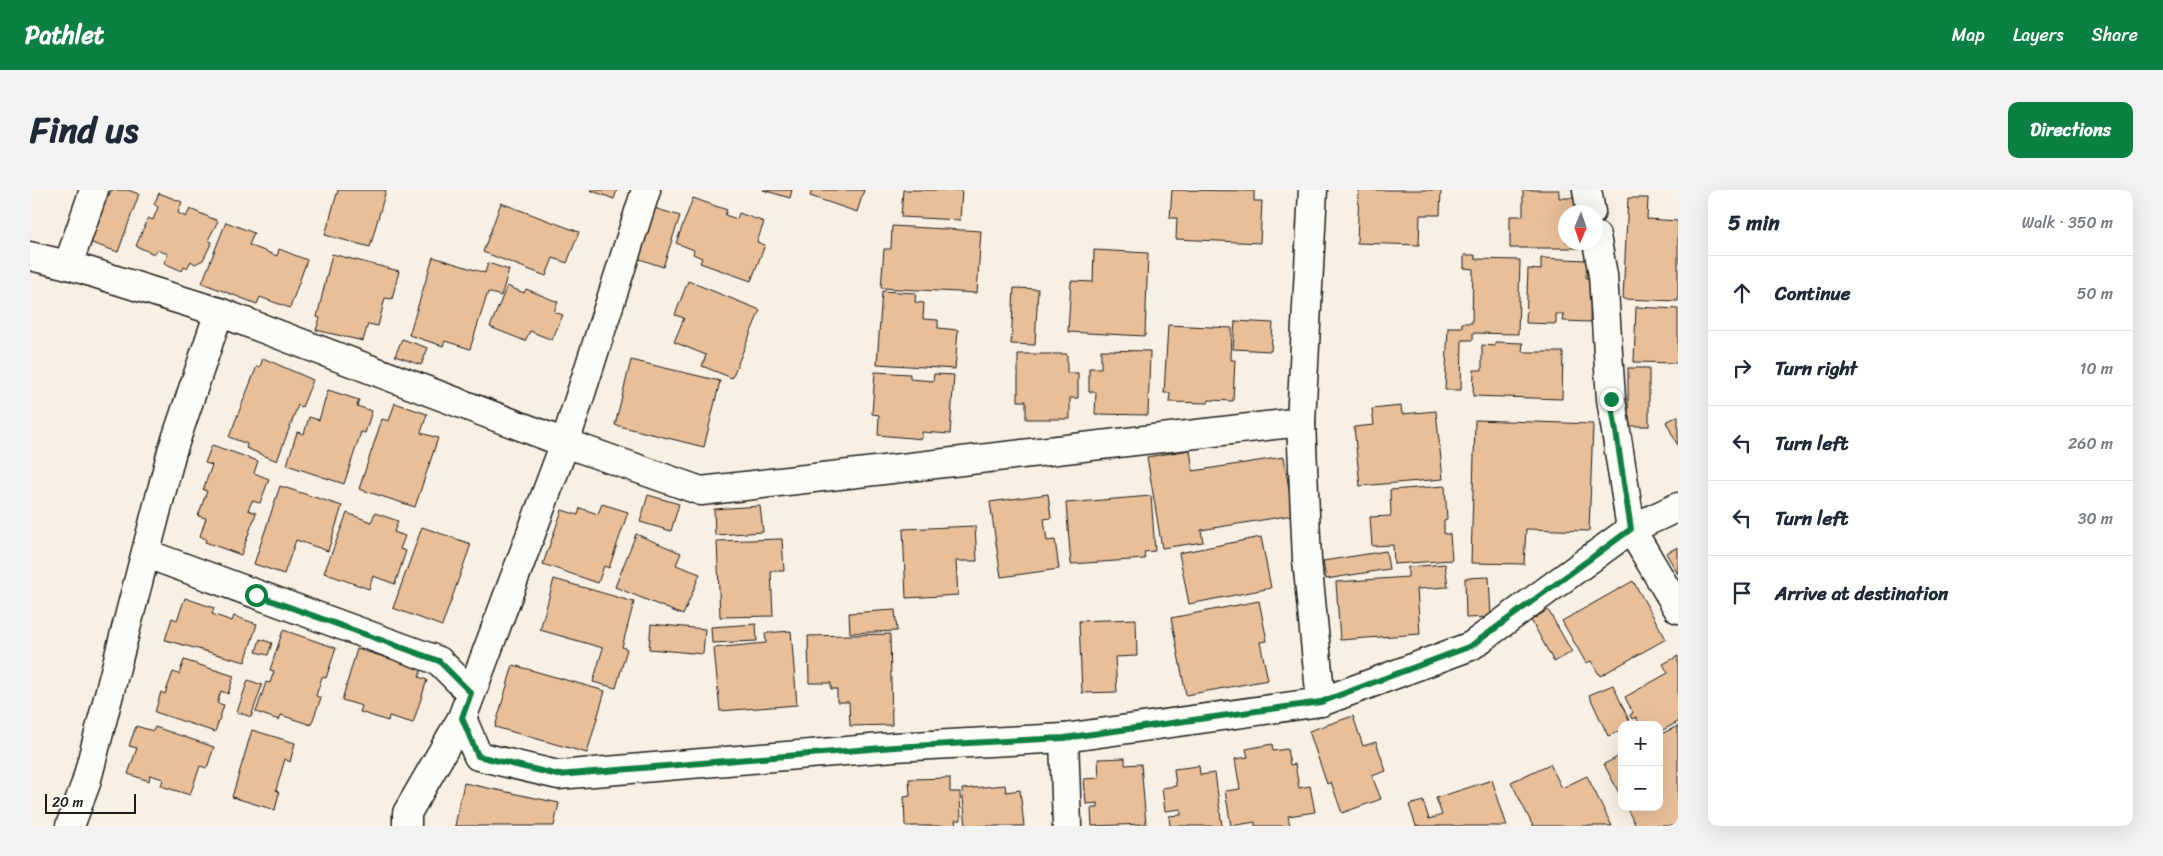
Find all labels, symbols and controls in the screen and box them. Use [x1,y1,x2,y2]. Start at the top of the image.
text: Pathlet [25,14,104,56]
text: Map [1952,19,1985,51]
text: Layers [2013,19,2064,51]
text: Share [2092,19,2138,51]
text: Find us [30,99,138,161]
button: Directions [2008,102,2133,158]
text: 5 min [1728,204,1780,242]
north arrow [1558,205,1603,250]
text: Walk · 350 m [2022,208,2113,237]
text: Continue [1775,277,1851,310]
icon: ahead [1728,279,1756,307]
text: 50 m [2077,279,2113,308]
text: Turn right [1775,352,1857,385]
icon: right [1728,354,1756,382]
text: 10 m [2080,354,2113,383]
route end [1600,388,1623,411]
text: Turn left [1775,427,1848,460]
icon: left [1728,429,1756,457]
text: 260 m [2068,429,2113,458]
text: Turn left [1775,502,1848,535]
icon: left [1728,504,1756,532]
text: 30 m [2078,504,2113,533]
text: Arrive at destination [1775,577,1948,610]
icon: arrive [1728,579,1756,607]
route start [245,584,268,607]
map controls [1618,721,1663,811]
button: + [1618,721,1663,766]
button: − [1618,766,1663,811]
text: 20 m [52,790,83,815]
scale bar [45,791,136,814]

